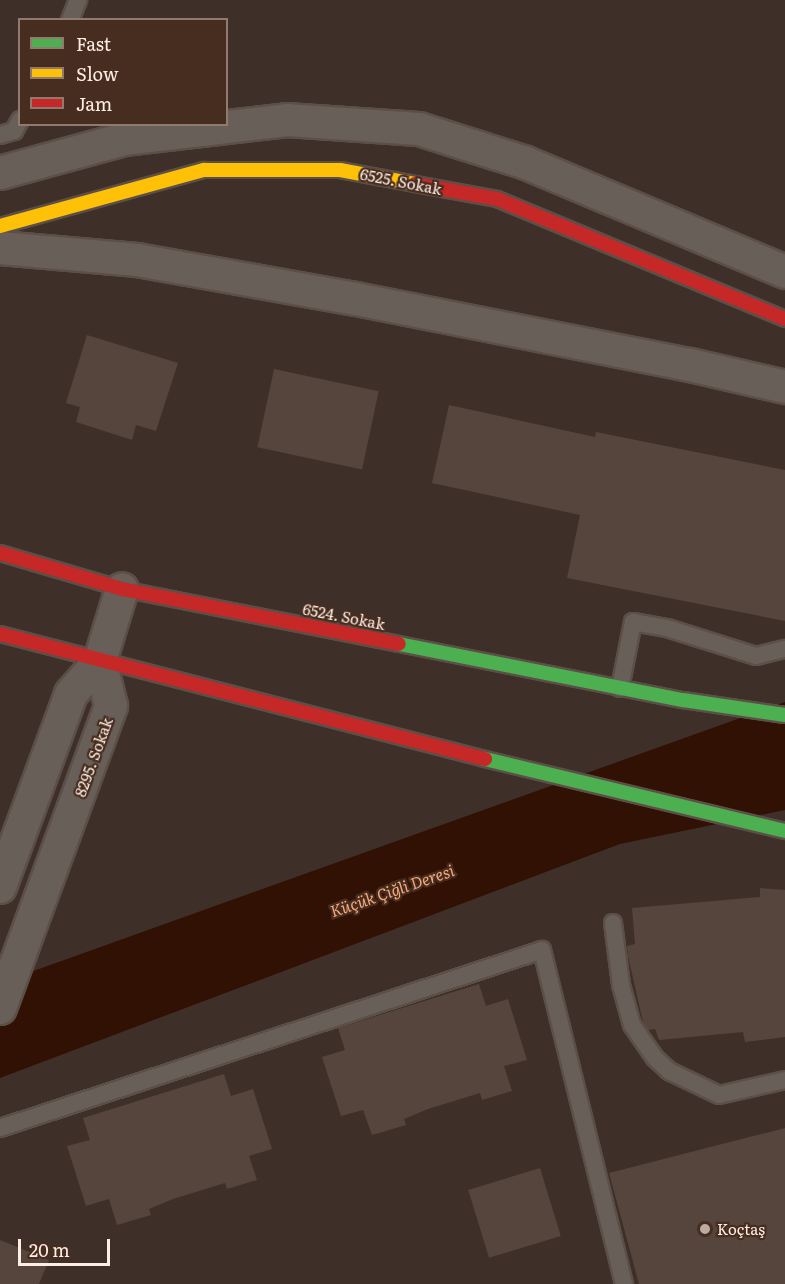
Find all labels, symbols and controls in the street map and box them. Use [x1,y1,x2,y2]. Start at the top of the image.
legend [18,18,228,126]
text: Fast [76,30,111,57]
text: Slow [76,60,118,87]
text: Jam [76,90,112,117]
street label: 6525. Sokak [359,164,443,198]
street label: 6524. Sokak [301,599,387,633]
street label: 8295. Sokak [70,715,116,799]
water label: Küçük Çiğli Deresi [327,860,457,920]
place label: Koçtaş [717,1220,765,1238]
marker: Koçtaş [698,1222,712,1236]
scale bar [21,1227,112,1265]
text: 20 m [29,1236,70,1263]

